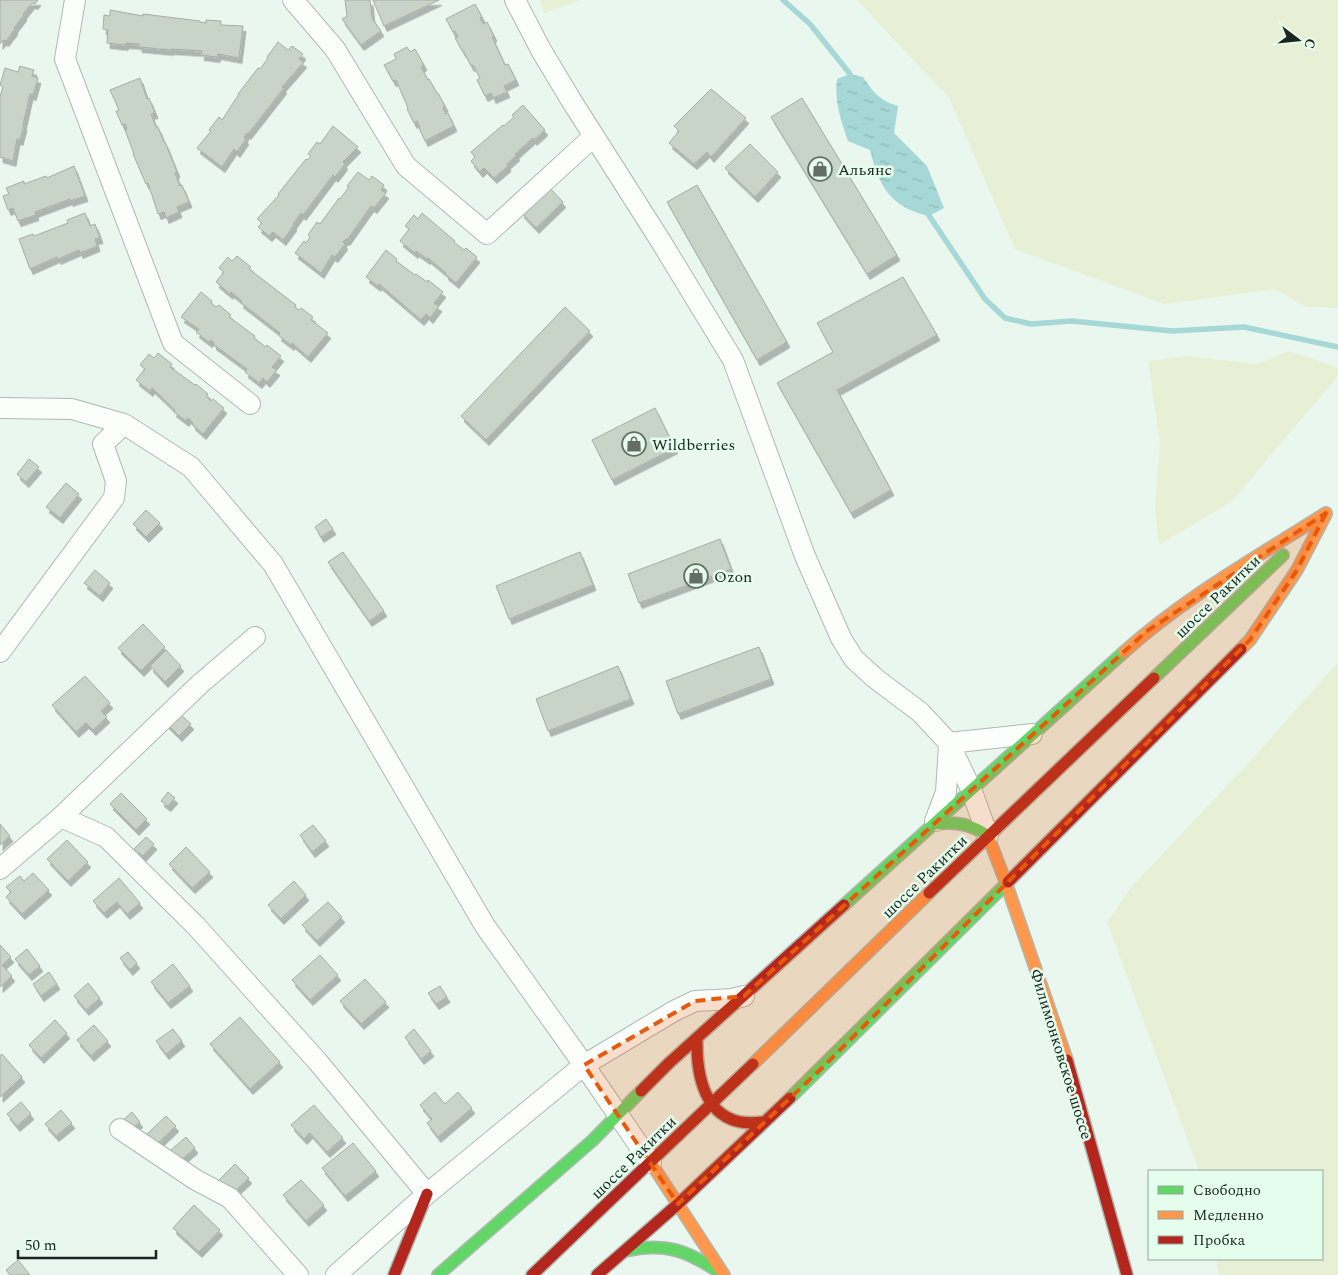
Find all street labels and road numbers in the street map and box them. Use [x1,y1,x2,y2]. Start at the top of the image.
street label: шоссе Ракитки [1169,549,1266,644]
street label: шоссе Ракитки [876,829,973,924]
street label: Филимонковское шоссе [1024,966,1098,1143]
street label: шоссе Ракитки [585,1110,682,1205]

